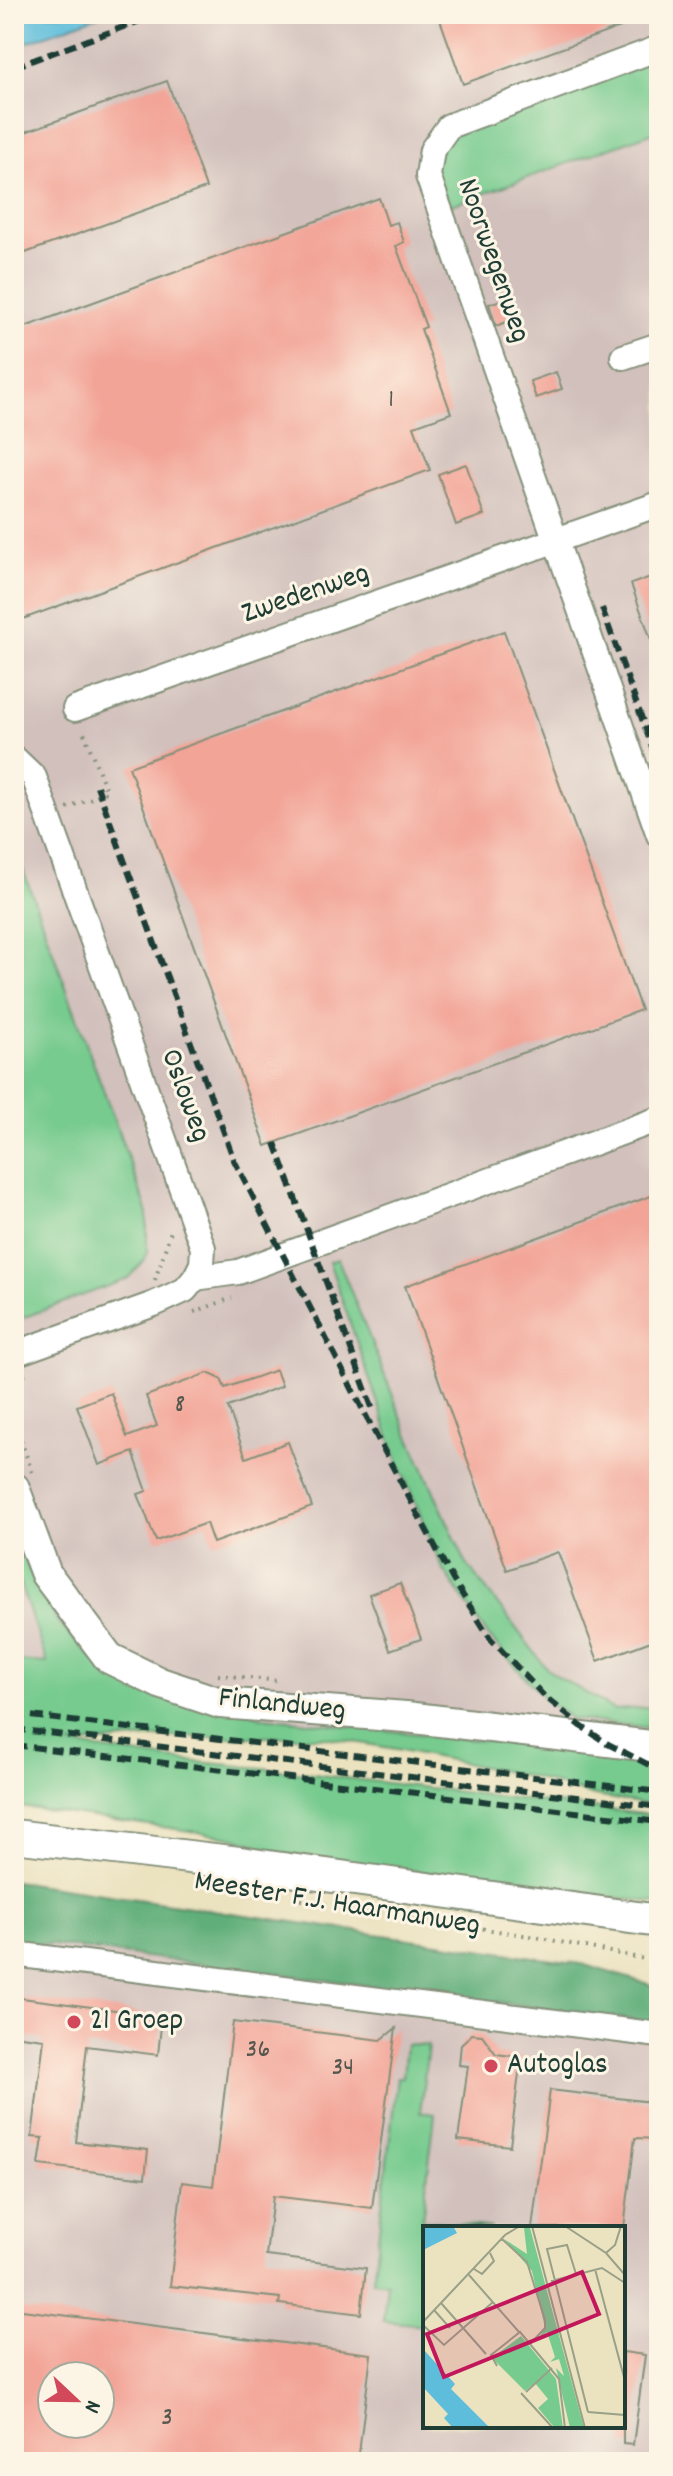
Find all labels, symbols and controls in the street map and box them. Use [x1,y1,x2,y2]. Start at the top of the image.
street label: Noorwegenweg [444,173,540,349]
house number: 1 [388,382,394,419]
street label: Zwedenweg [236,553,376,637]
street label: Osloweg [147,1044,221,1148]
house number: 8 [175,1387,185,1424]
street label: Finlandweg [216,1678,348,1734]
street label: Meester F.J. Haarmanweg [191,1861,483,1949]
place label: 21 Groep [90,2001,183,2044]
marker: 21 Groep [65,2013,83,2031]
house number: 36 [246,2032,270,2069]
place label: Autoglas [507,2045,608,2088]
house number: 34 [332,2050,354,2087]
marker: Autoglas [482,2057,500,2075]
inset map [423,2226,625,2428]
north arrow [36,2360,116,2440]
text: N [75,2395,108,2417]
house number: 3 [161,2400,173,2437]

